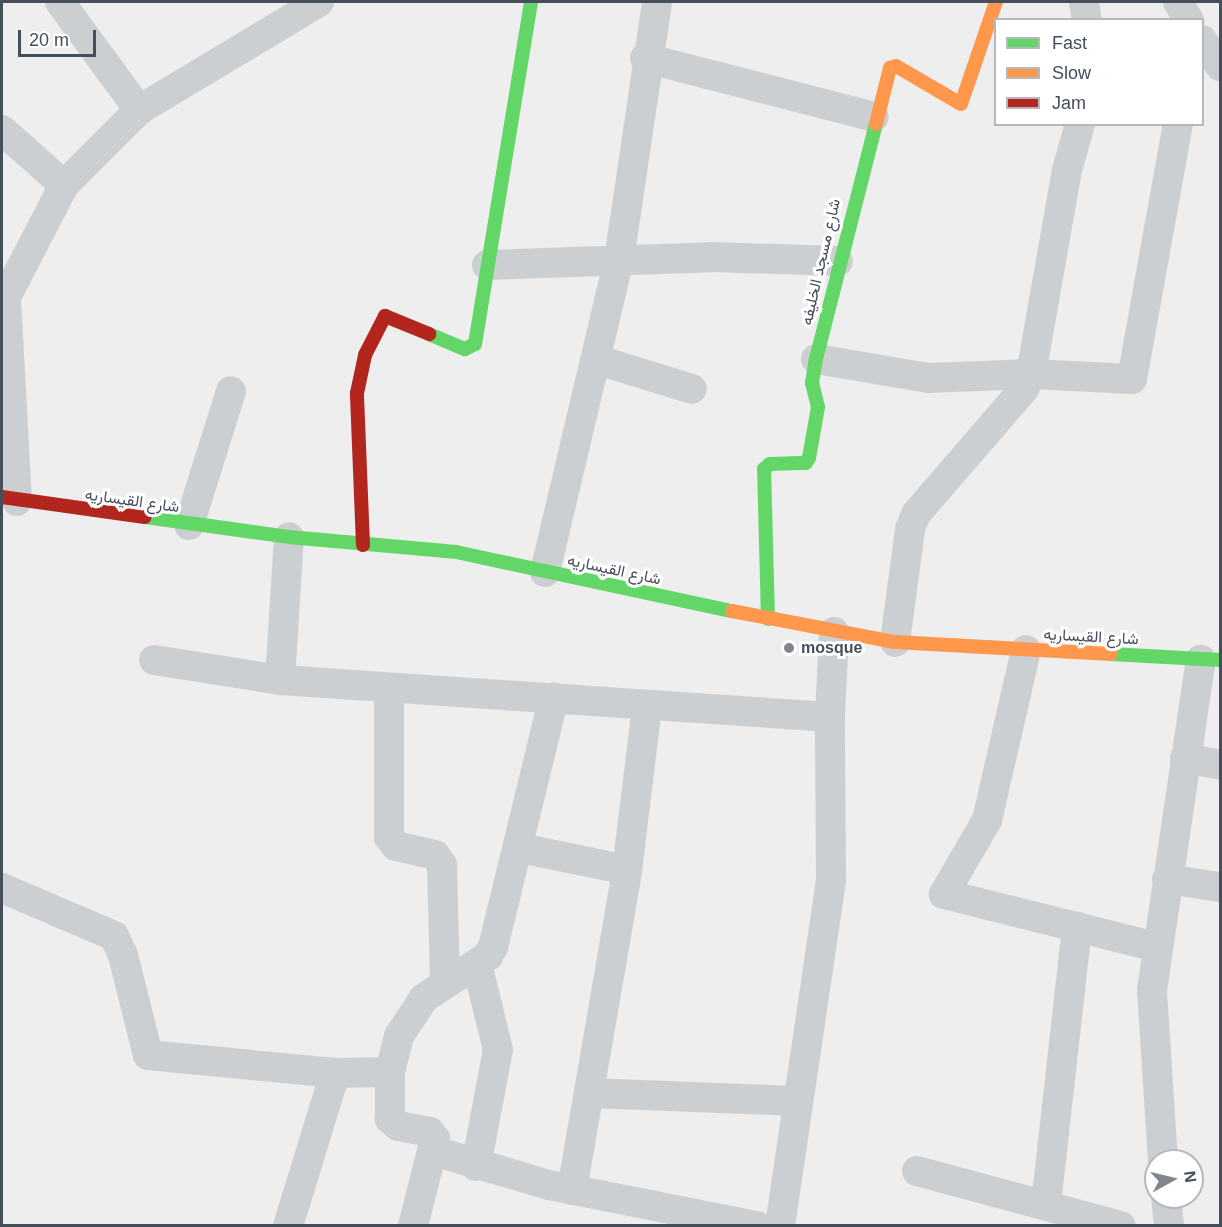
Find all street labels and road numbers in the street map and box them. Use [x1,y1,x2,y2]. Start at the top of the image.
street label: شارع مسجد الخليفه [797,197,845,327]
street label: شارع القيساريه [84,485,180,517]
street label: شارع القيساريه [565,551,663,589]
street label: شارع القيساريه [1043,625,1139,649]

